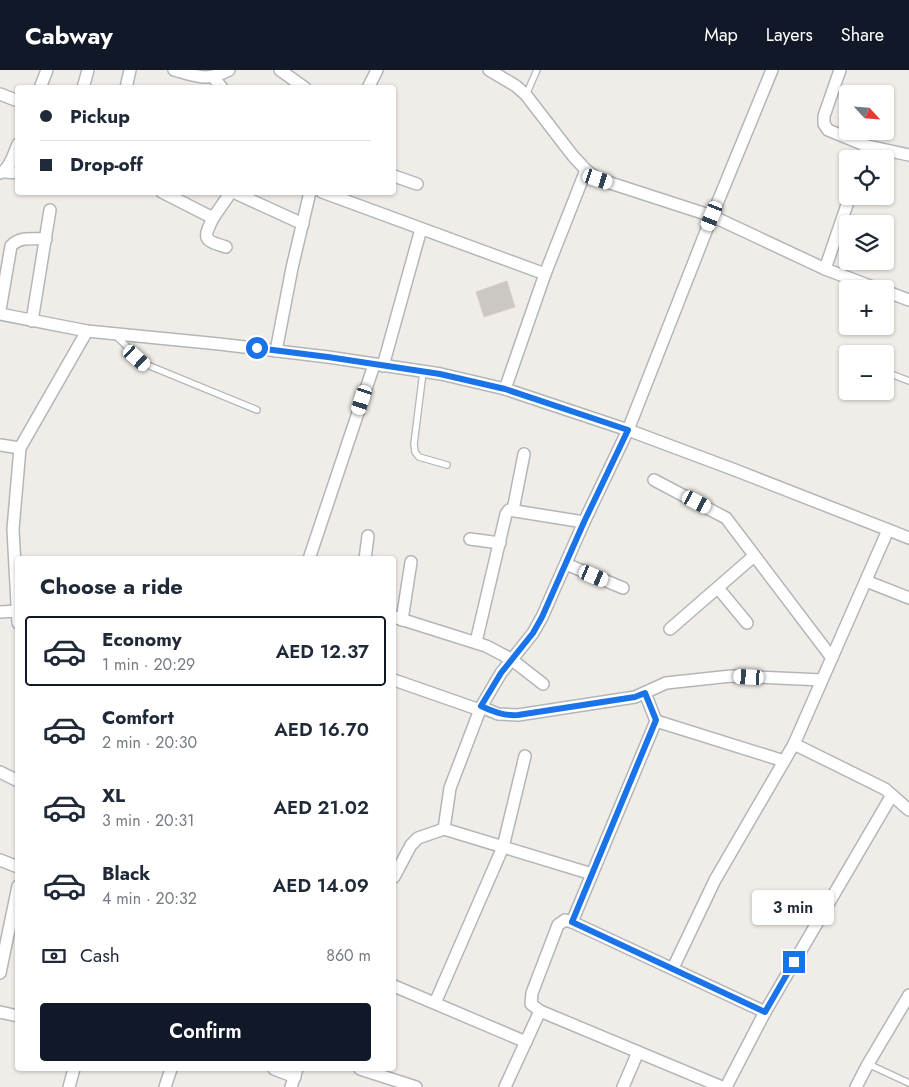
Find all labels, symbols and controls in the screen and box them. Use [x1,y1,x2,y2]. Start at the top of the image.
text: Cabway [25,18,113,53]
text: Map [704,22,738,48]
text: Layers [766,22,813,48]
text: Share [841,22,884,48]
north arrow [839,85,894,140]
map controls [839,85,894,400]
text: Pickup [70,103,130,130]
button: locate [839,150,894,205]
text: Drop-off [70,151,143,178]
car [581,167,614,191]
car [699,199,724,233]
button: layers [839,215,894,270]
button: + [839,280,894,335]
route start [246,337,268,359]
car [120,342,153,374]
button: − [839,345,894,400]
car [350,383,373,417]
car [680,489,713,515]
car [577,563,610,589]
text: Choose a ride [40,570,183,602]
text: Economy [102,626,182,653]
icon: car [42,629,87,674]
text: AED 12.37 [276,638,369,665]
text: 1 min · 20:29 [102,653,195,676]
car [733,669,764,685]
text: Comfort [102,704,174,731]
icon: car [42,707,87,752]
text: AED 16.70 [274,716,369,743]
text: 2 min · 20:30 [102,731,197,754]
text: XL [102,782,125,809]
icon: car [42,785,87,830]
text: AED 21.02 [274,794,369,821]
text: 3 min · 20:31 [102,809,194,832]
text: Black [102,860,150,887]
icon: car [42,863,87,908]
text: AED 14.09 [273,872,369,899]
text: 4 min · 20:32 [102,887,197,910]
callout: 3 min [753,890,835,924]
text: 3 min [773,896,813,919]
icon: cash [40,942,68,970]
text: Cash [80,942,120,969]
text: 860 m [326,944,371,967]
route end [783,951,805,973]
button: Confirm [40,1003,371,1061]

